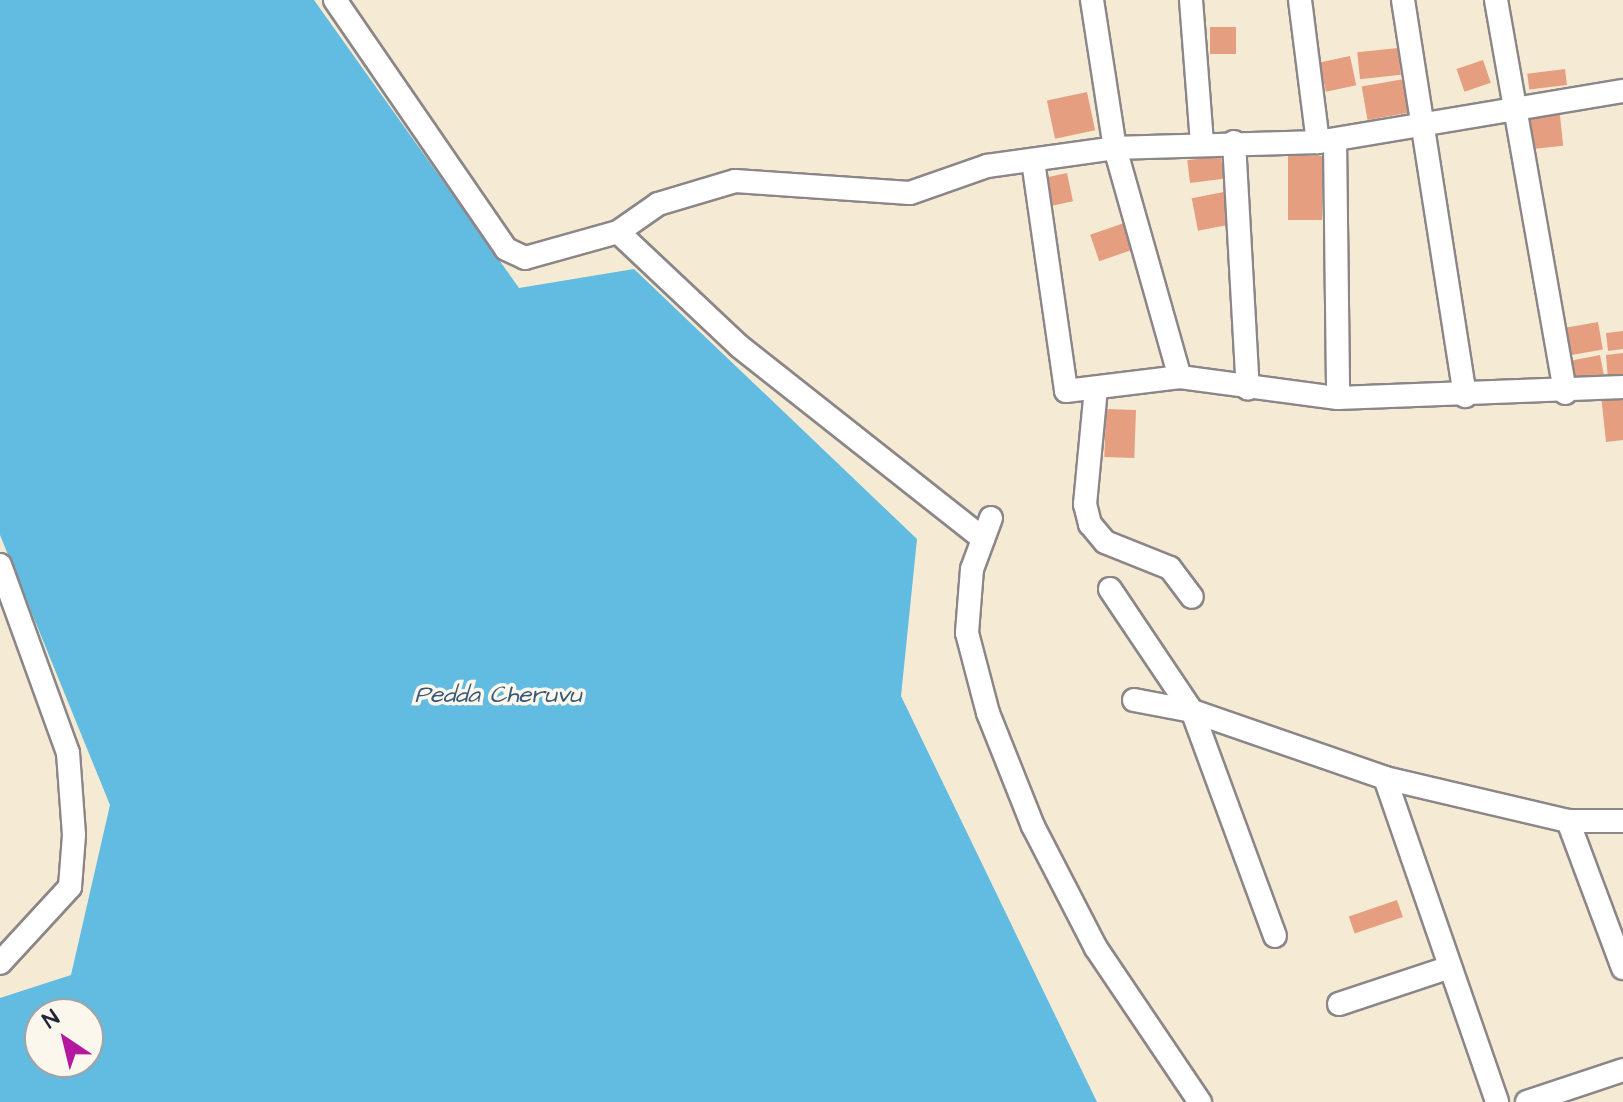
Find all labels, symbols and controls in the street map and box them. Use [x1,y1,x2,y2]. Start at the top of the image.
water label: Pedda Cheruvu [415,682,581,710]
north arrow [24,998,104,1078]
text: N [37,1003,66,1036]

